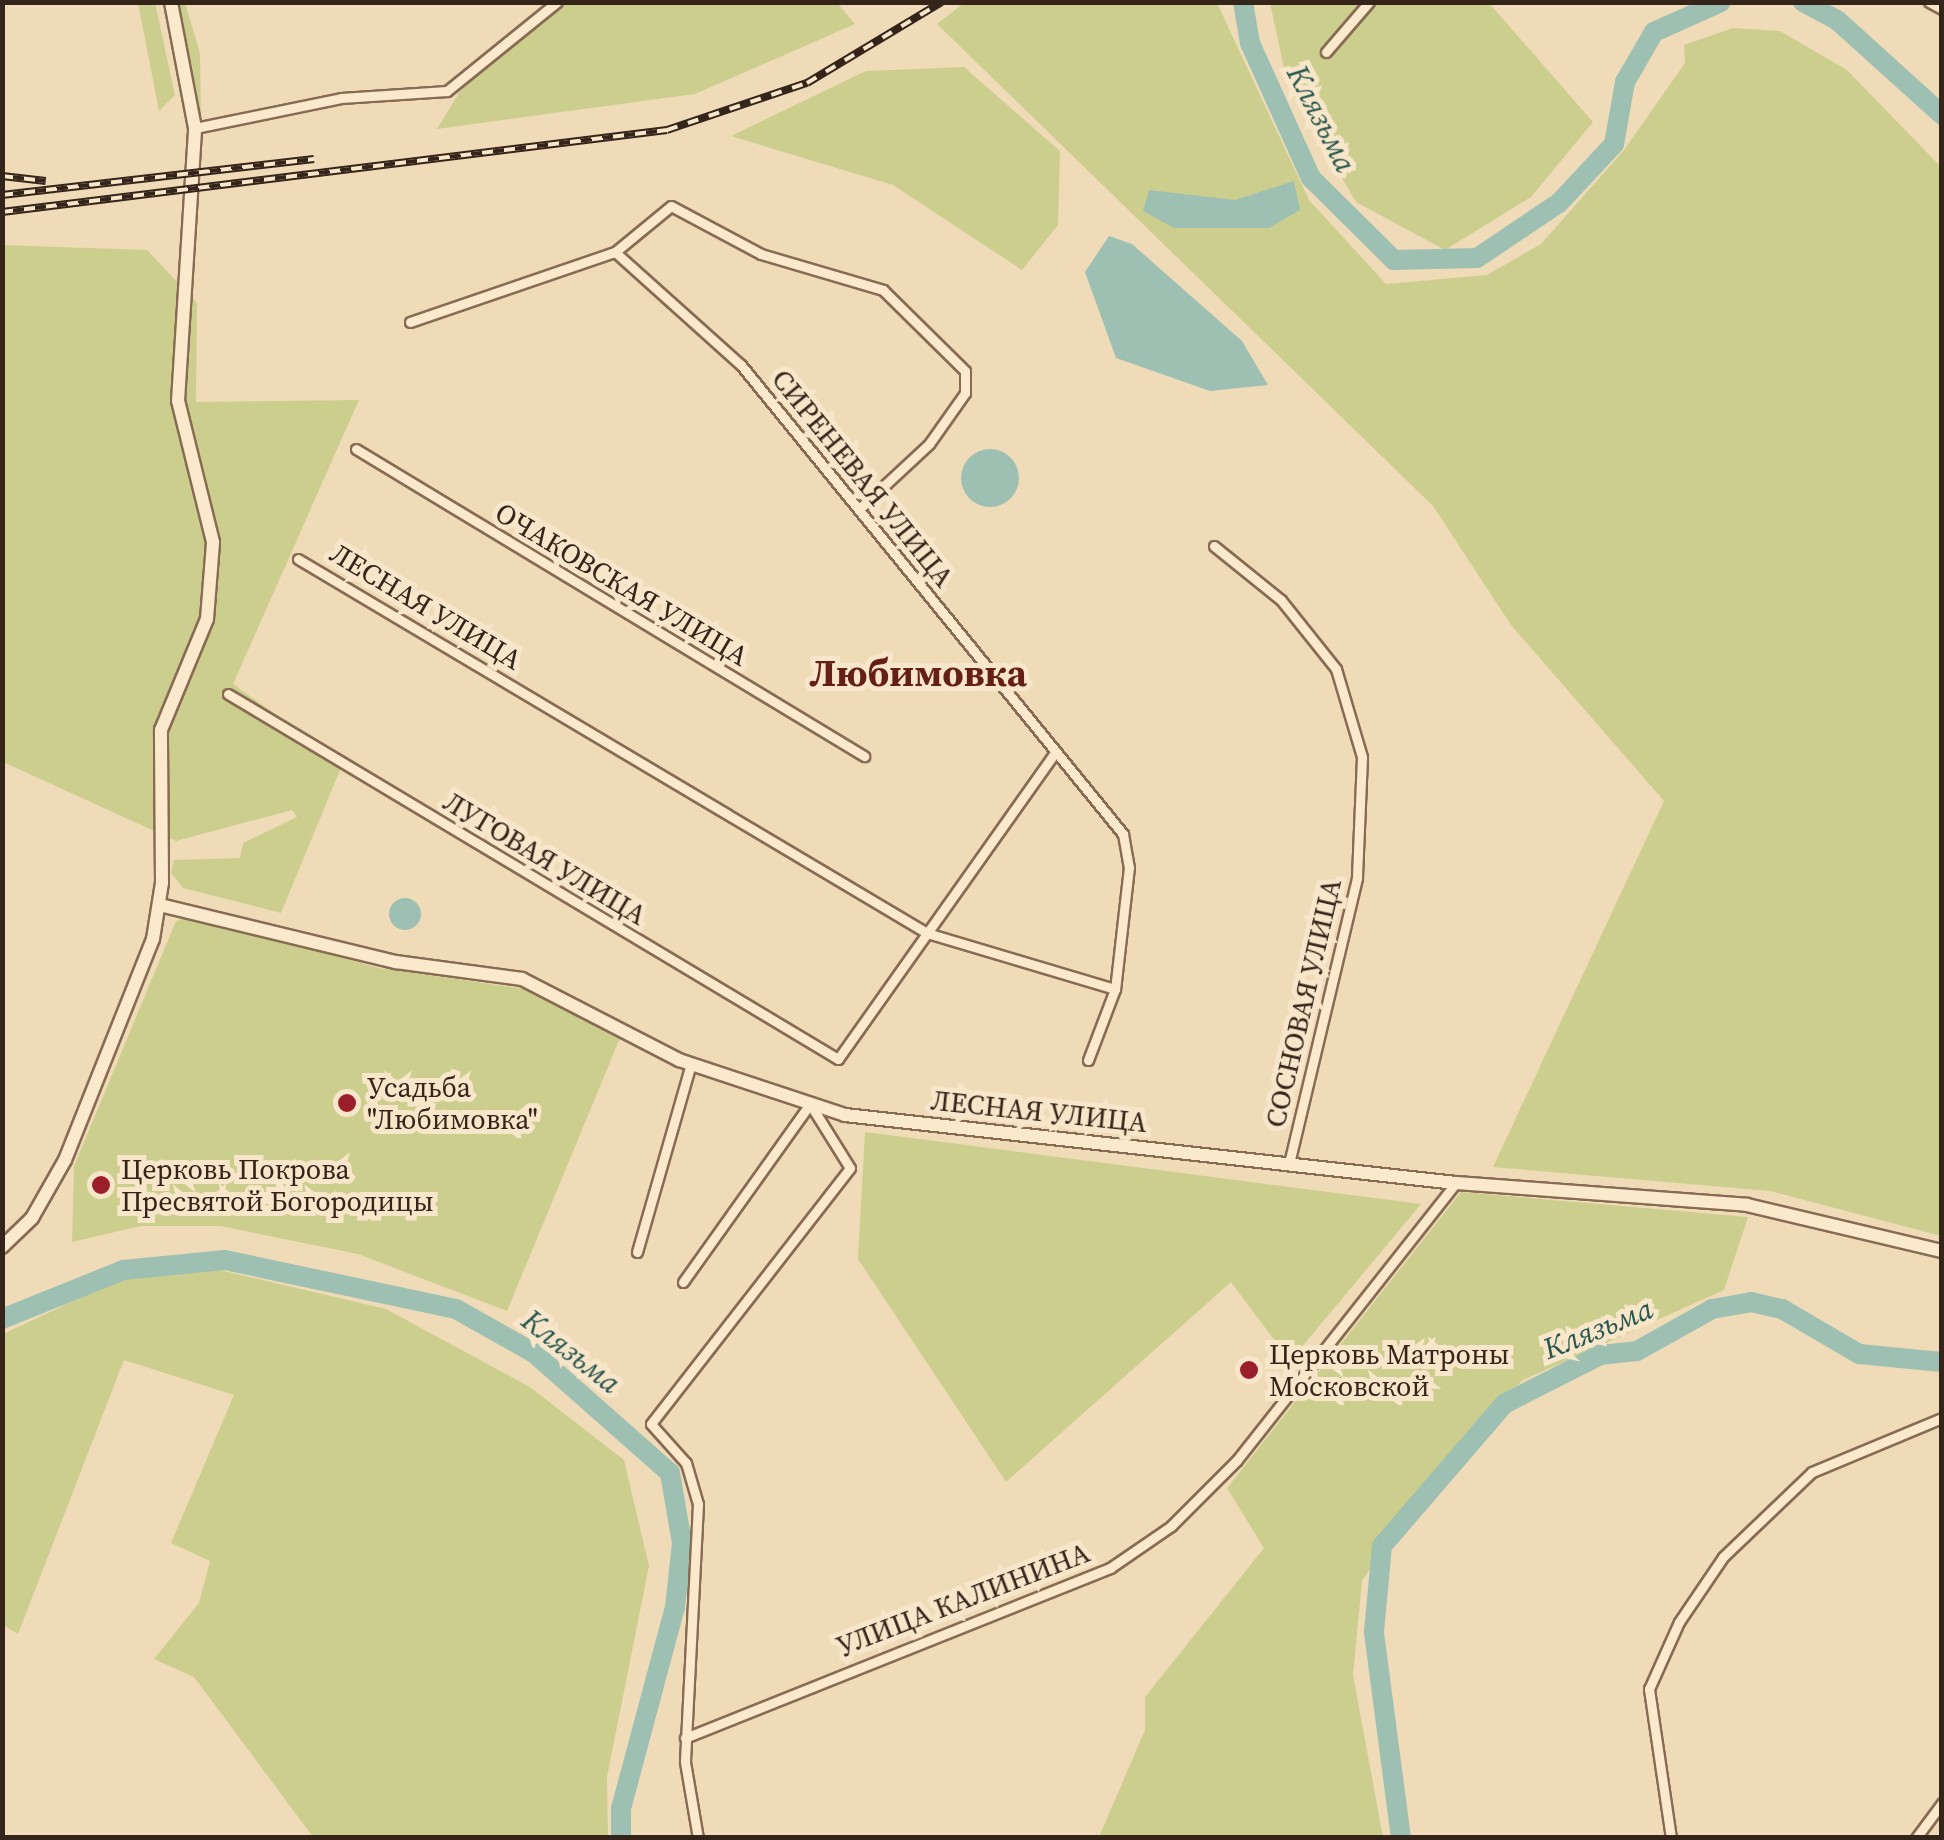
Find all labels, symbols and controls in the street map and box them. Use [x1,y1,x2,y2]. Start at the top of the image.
water label: Клязьма [1279,60,1363,178]
street label: СИРЕНЕВАЯ УЛИЦА [765,362,961,594]
street label: ОЧАКОВСКАЯ УЛИЦА [489,495,755,673]
street label: ЛЕСНАЯ УЛИЦА [324,536,528,676]
district label: Любимовка [809,651,1027,697]
street label: ЛУГОВАЯ УЛИЦА [437,784,653,932]
street label: СОСНОВАЯ УЛИЦА [1258,875,1348,1131]
place label: Усадьба "Любимовка" [367,1070,538,1136]
street label: ЛЕСНАЯ УЛИЦА [929,1083,1149,1139]
marker: Усадьба "Любимовка" [336,1092,358,1114]
place label: Церковь Покрова Пресвятой Богородицы [121,1152,434,1218]
marker: Церковь Покрова Пресвятой Богородицы [90,1174,112,1196]
water label: Клязьма [1538,1291,1658,1367]
water label: Клязьма [515,1302,627,1402]
place label: Церковь Матроны Московской [1269,1337,1510,1403]
marker: Церковь Матроны Московской [1238,1359,1260,1381]
street label: УЛИЦА КАЛИНИНА [832,1535,1094,1663]

